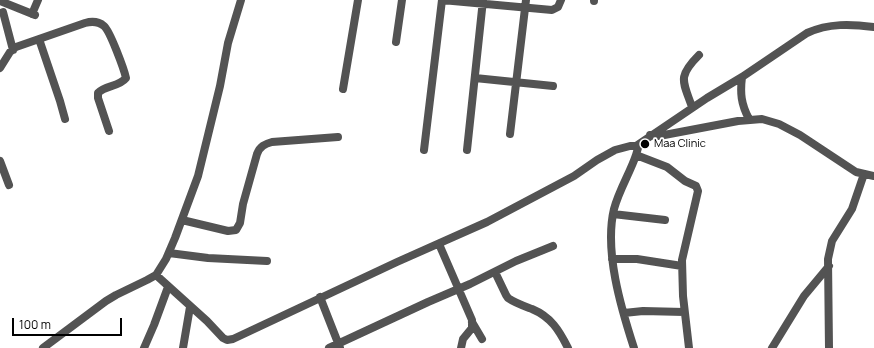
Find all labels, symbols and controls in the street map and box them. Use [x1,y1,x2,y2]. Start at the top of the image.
place label: Maa Clinic [654,137,706,151]
marker: Maa Clinic [639,138,651,150]
scale bar [14,310,124,336]
text: 100 m [19,316,51,333]

